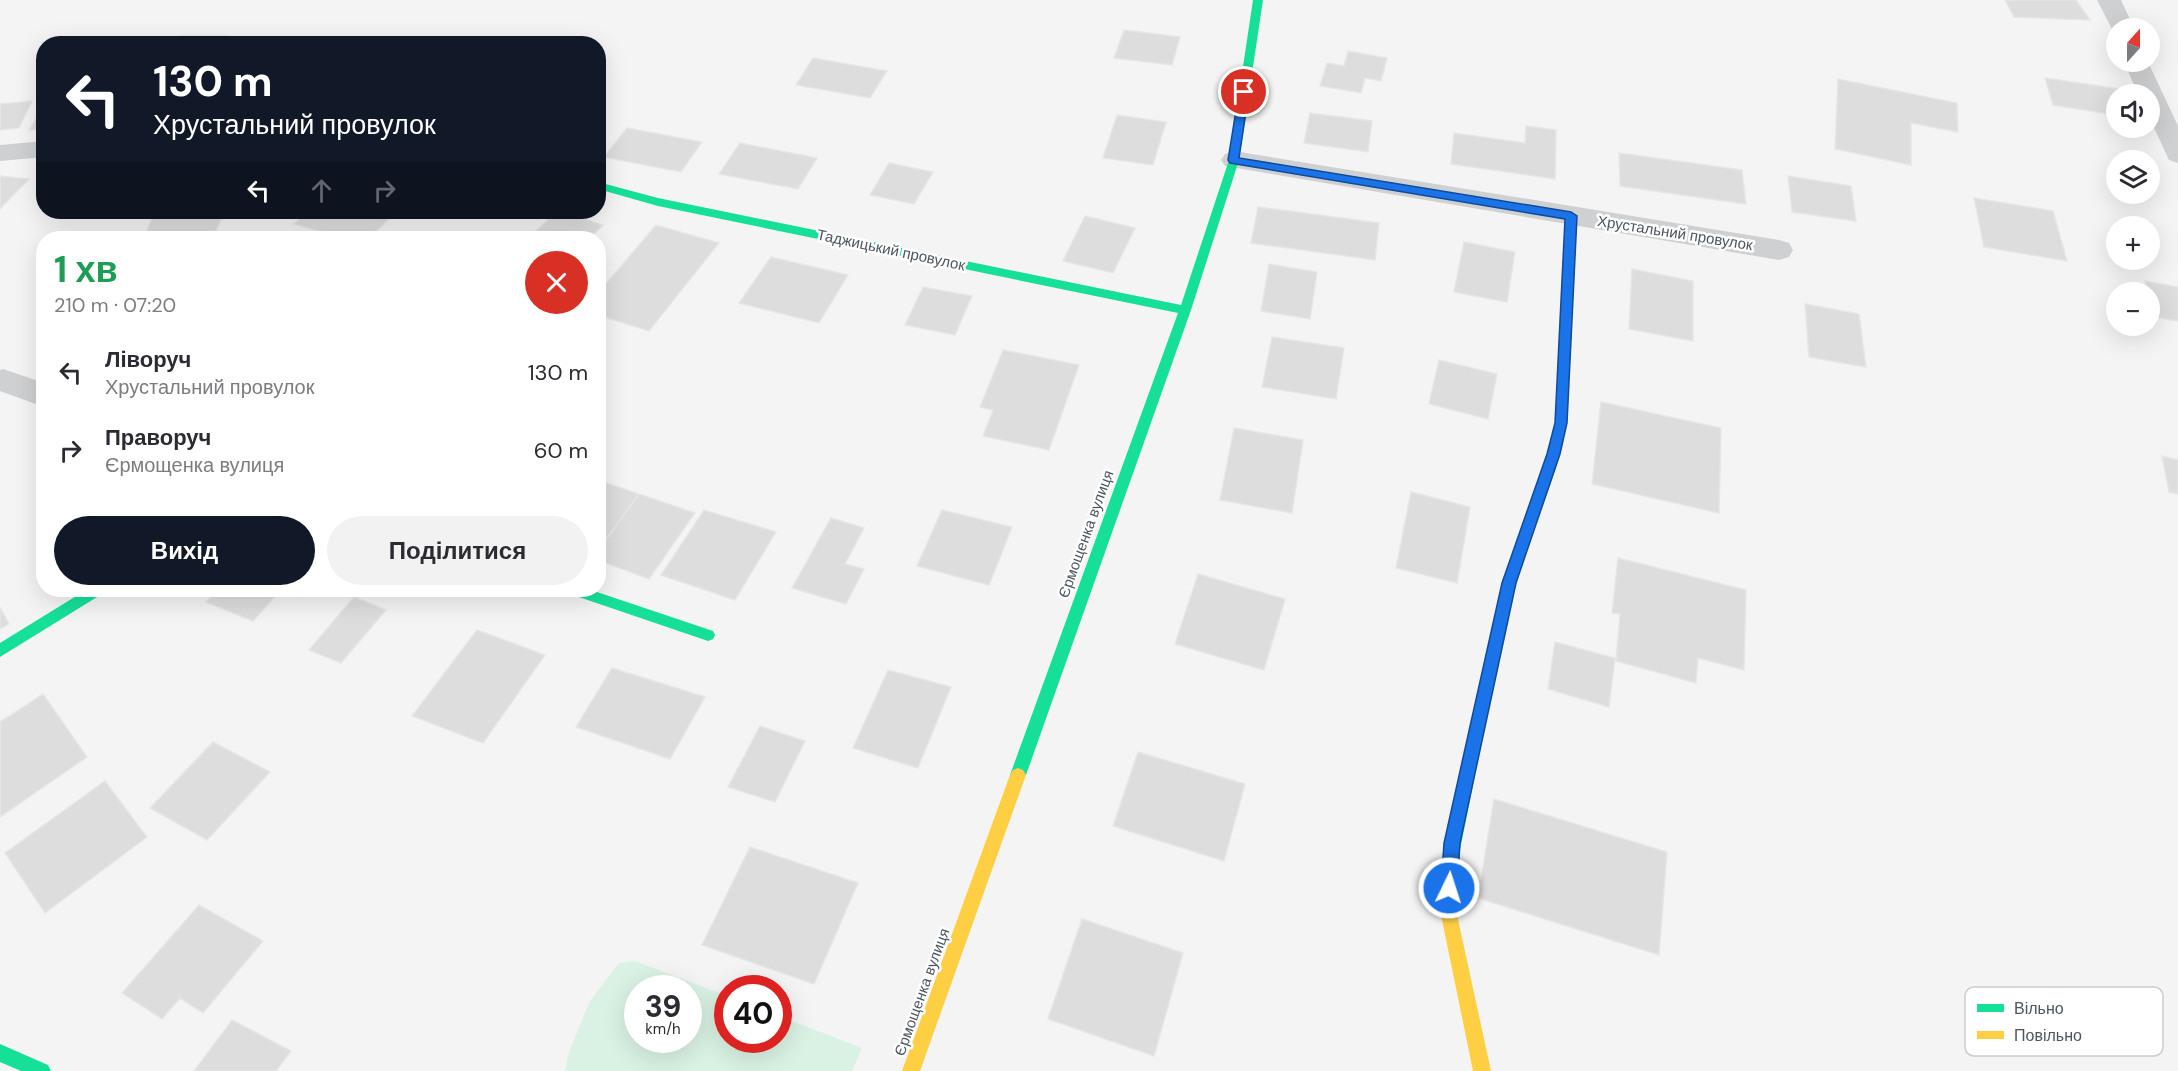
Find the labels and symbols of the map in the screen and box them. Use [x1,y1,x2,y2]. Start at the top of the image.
north arrow [2106,18,2160,72]
pin [1218,66,1269,117]
street label: Хрустальний провулок [1596,211,1755,255]
street label: Таджицький провулок [815,225,967,276]
street label: Єрмощенка вулиця [1054,467,1118,601]
position arrow [1417,856,1481,920]
street label: Єрмощенка вулиця [890,925,954,1059]
speed limit sign: 40 [714,975,792,1053]
legend [1965,987,2163,1056]
text: Вільно [2014,998,2064,1019]
text: Повільно [2014,1025,2082,1046]

